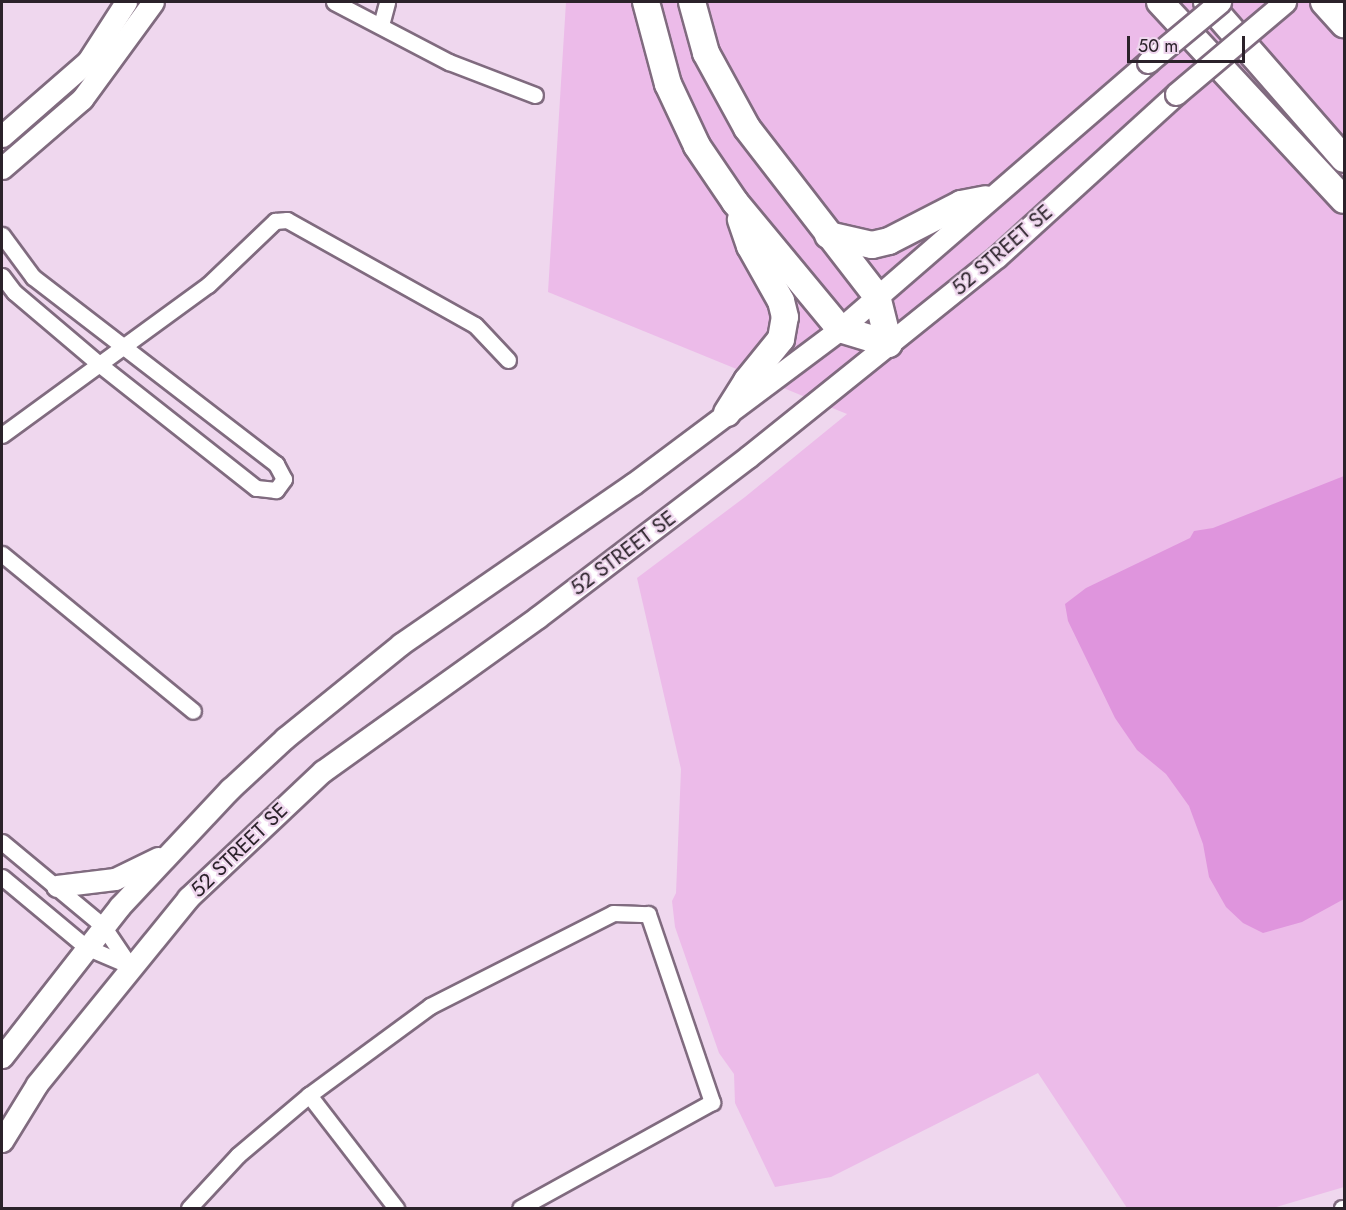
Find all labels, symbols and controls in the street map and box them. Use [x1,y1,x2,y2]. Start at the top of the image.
scale bar [1130,24,1248,62]
text: 50 m [1138,33,1178,59]
street label: 52 STREET SE [946,199,1058,301]
street label: 52 STREET SE [565,505,681,601]
street label: 52 STREET SE [185,797,293,903]

